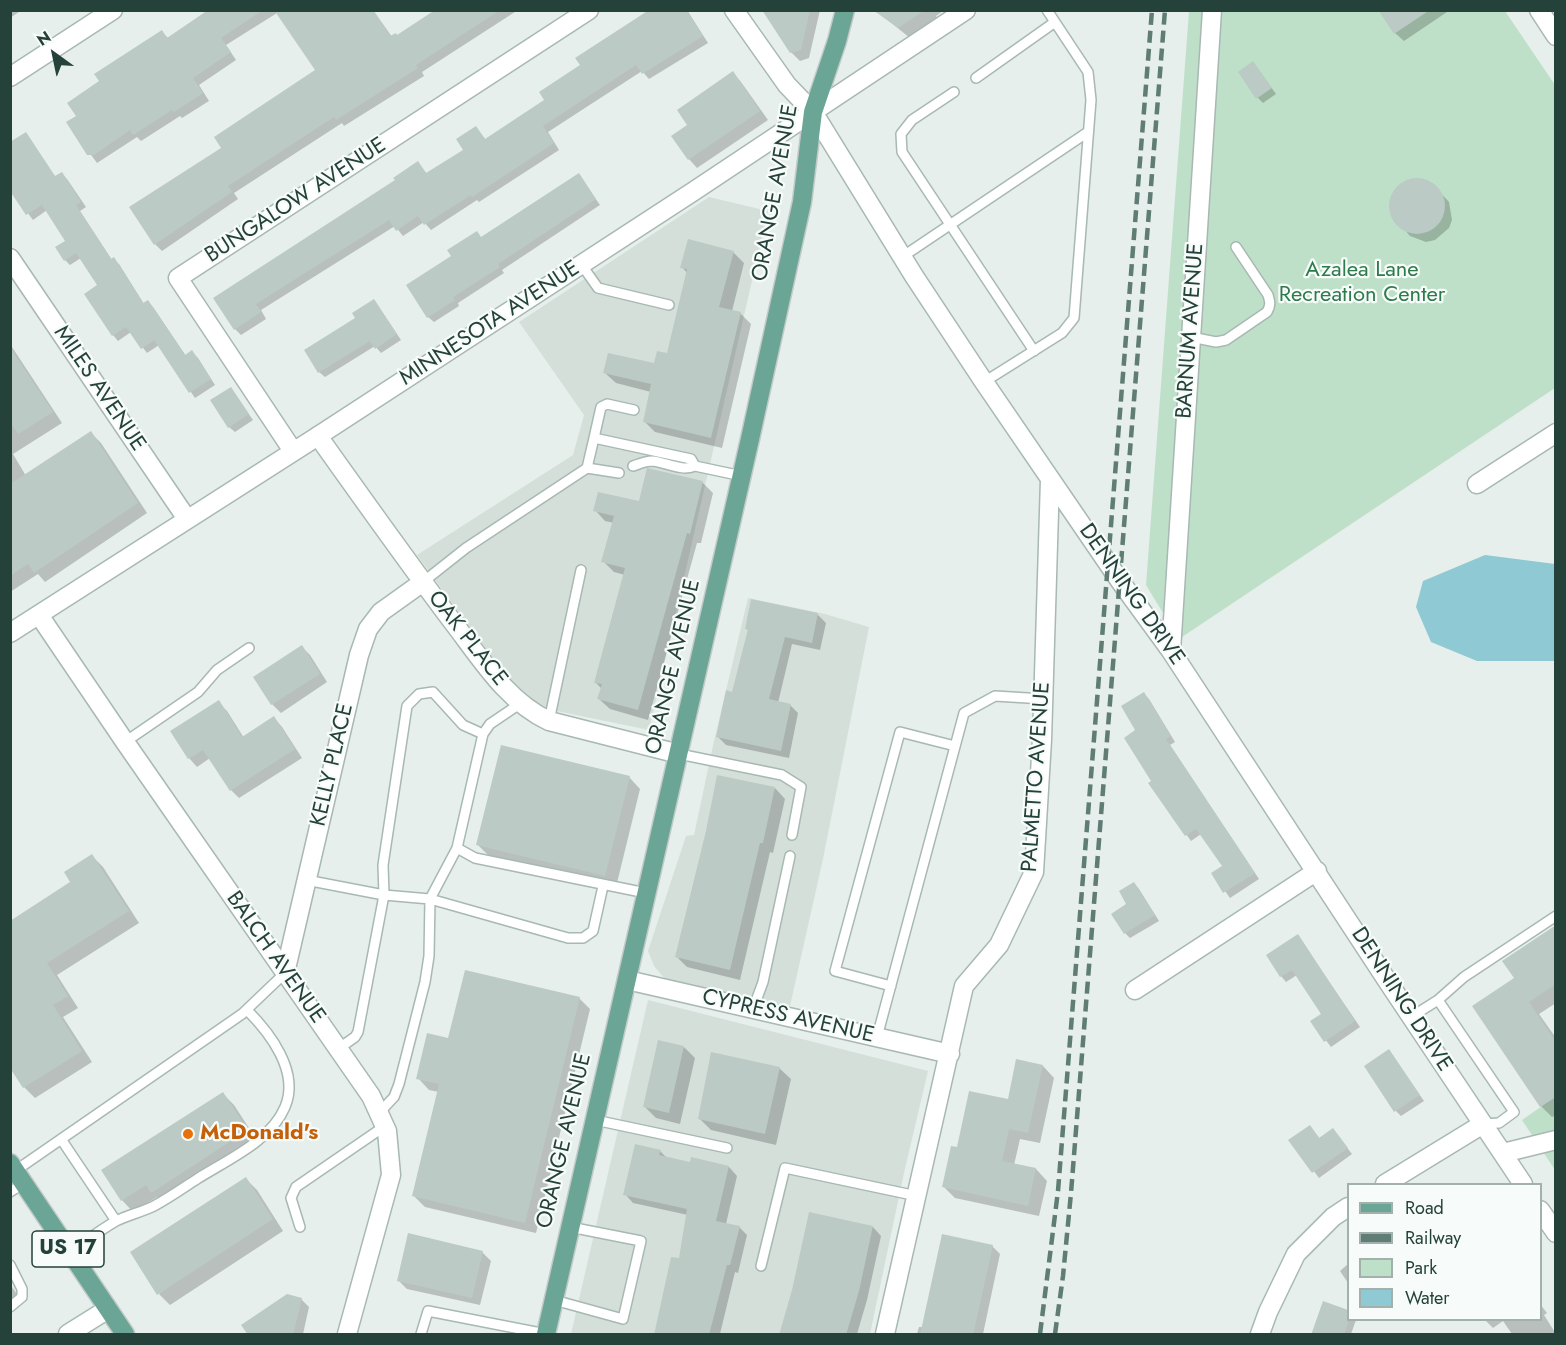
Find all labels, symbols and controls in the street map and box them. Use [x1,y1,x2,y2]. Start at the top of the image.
north arrow [24,24,84,84]
text: N [32,25,56,52]
street label: ORANGE AVENUE [747,103,805,283]
street label: BUNGALOW AVENUE [201,133,391,269]
street label: BARNUM AVENUE [1172,242,1210,420]
street label: MINNESOTA AVENUE [395,256,585,392]
park label: Azalea Lane Recreation Center [1279,258,1445,310]
street label: MILES AVENUE [47,321,151,457]
street label: DENNING DRIVE [1072,519,1190,671]
street label: ORANGE AVENUE [641,577,707,757]
street label: OAK PLACE [422,586,512,692]
street label: PALMETTO AVENUE [1017,681,1057,873]
street label: KELLY PLACE [306,701,360,829]
street label: BALCH AVENUE [220,887,330,1029]
street label: DENNING DRIVE [1345,923,1457,1077]
street label: CYPRESS AVENUE [699,984,877,1050]
street label: ORANGE AVENUE [532,1051,598,1231]
place label: McDonald's [200,1121,318,1147]
marker: McDonald's [181,1127,195,1141]
legend [1347,1183,1542,1321]
text: Road [1405,1195,1444,1221]
text: Railway [1405,1225,1461,1251]
road number: US 17 [32,1231,104,1267]
text: Park [1405,1255,1437,1281]
text: Water [1405,1285,1449,1311]

